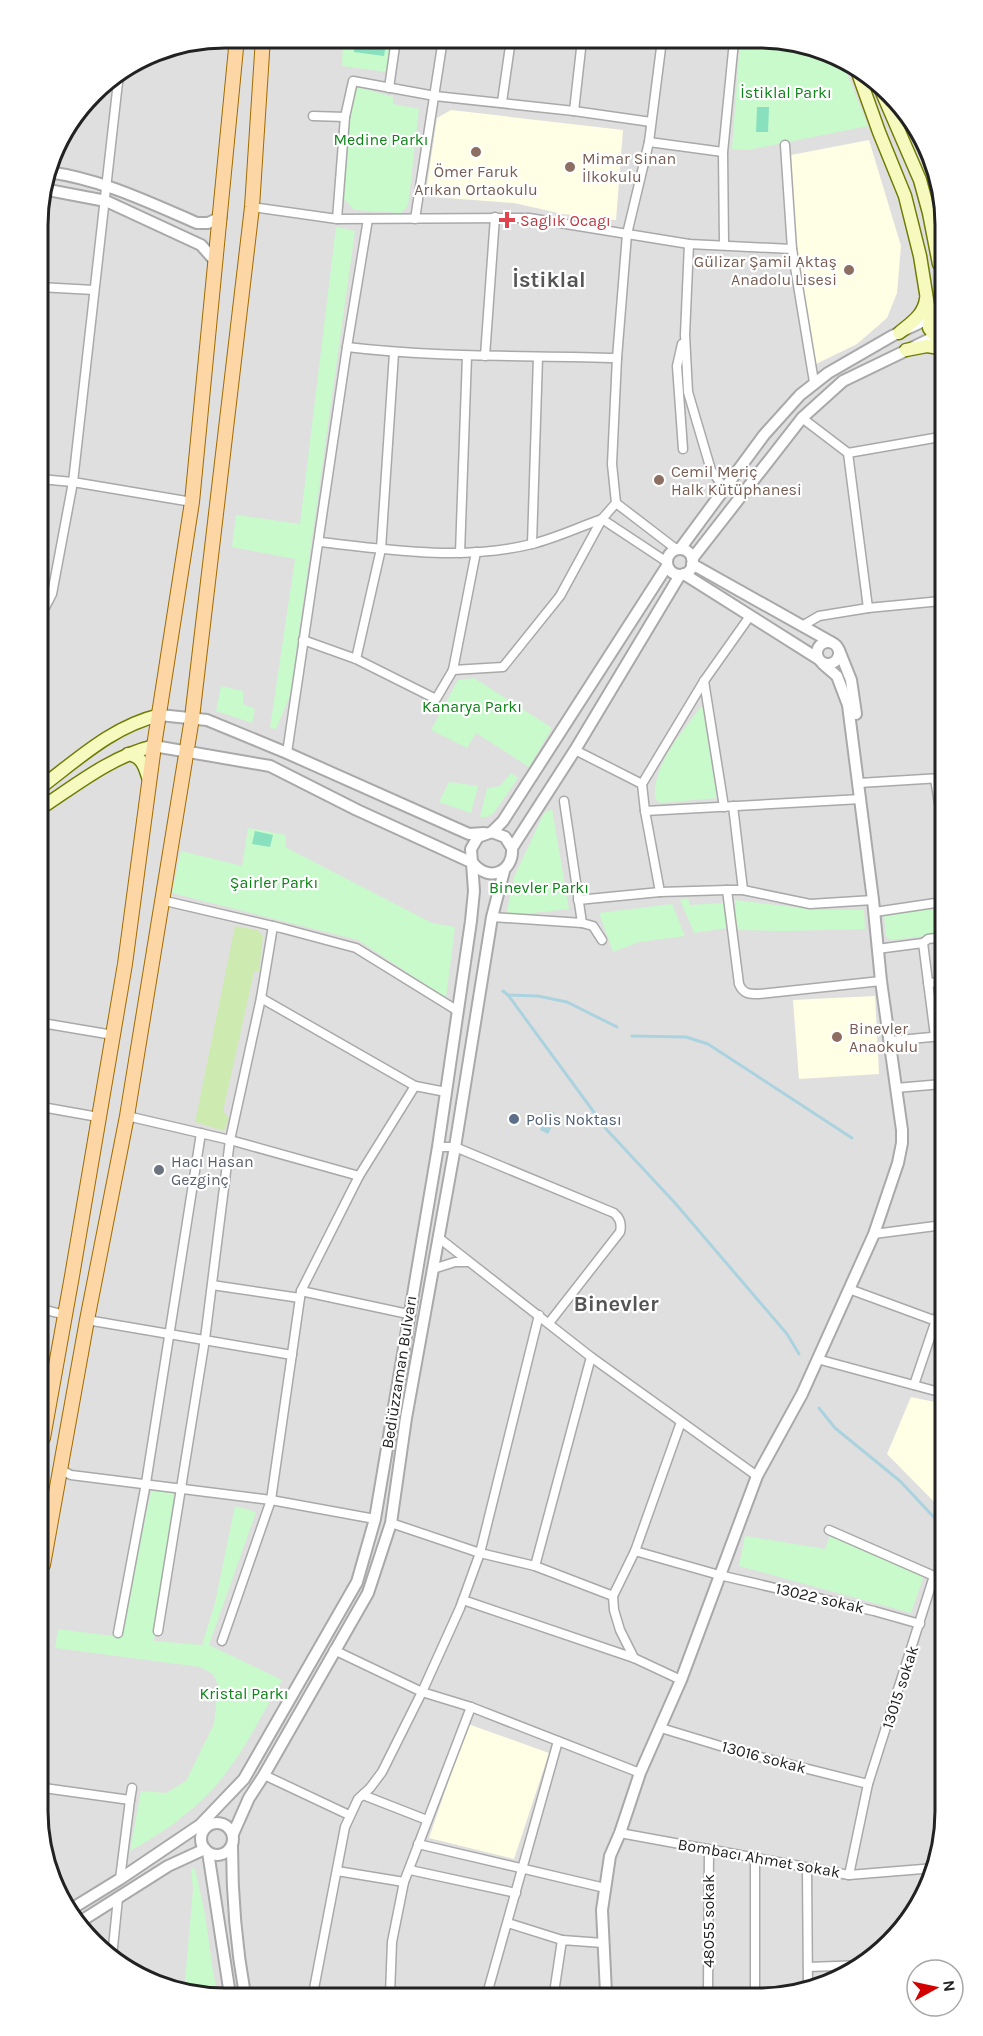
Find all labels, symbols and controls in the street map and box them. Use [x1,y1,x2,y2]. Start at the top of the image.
park label: İstiklal Parkı [740,83,832,102]
park label: Medine Parkı [334,130,428,149]
marker: Ömer Faruk Arıkan Ortaokulu [469,145,483,159]
place label: Mimar Sinan İlkokulu [582,149,676,186]
marker: Mimar Sinan İlkokulu [563,160,577,174]
place label: Ömer Faruk Arıkan Ortaokulu [414,162,538,199]
marker: Saglık Ocagı [498,211,516,229]
place label: Saglık Ocagı [520,211,611,230]
place label: Gülizar Şamil Aktaş Anadolu Lisesi [694,252,837,289]
marker: Gülizar Şamil Aktaş Anadolu Lisesi [842,263,856,277]
district label: İstiklal [512,267,586,293]
place label: Cemil Meriç Halk Kütüphanesi [671,462,802,499]
marker: Cemil Meriç Halk Kütüphanesi [652,473,666,487]
park label: Kanarya Parkı [422,697,522,716]
park label: Şairler Parkı [230,873,318,892]
park label: Binevler Parkı [489,878,589,897]
place label: Binevler Anaokulu [849,1019,918,1056]
marker: Binevler Anaokulu [830,1030,844,1044]
place label: Polis Noktası [526,1110,622,1129]
marker: Polis Noktası [507,1112,521,1126]
place label: Hacı Hasan Gezginç [171,1152,254,1189]
marker: Hacı Hasan Gezginç [152,1163,166,1177]
district label: Binevler [573,1291,659,1317]
street label: Bediüzzaman Bulvarı [378,1294,420,1450]
street label: 13022 sokak [774,1579,866,1617]
street label: 13015 sokak [878,1643,922,1731]
park label: Kristal Parkı [199,1684,289,1703]
street label: 13016 sokak [720,1737,808,1777]
street label: Bombacı Ahmet sokak [676,1834,842,1882]
street label: 48055 sokak [699,1874,718,1968]
north arrow [905,1958,965,2018]
text: N [939,1979,960,1993]

